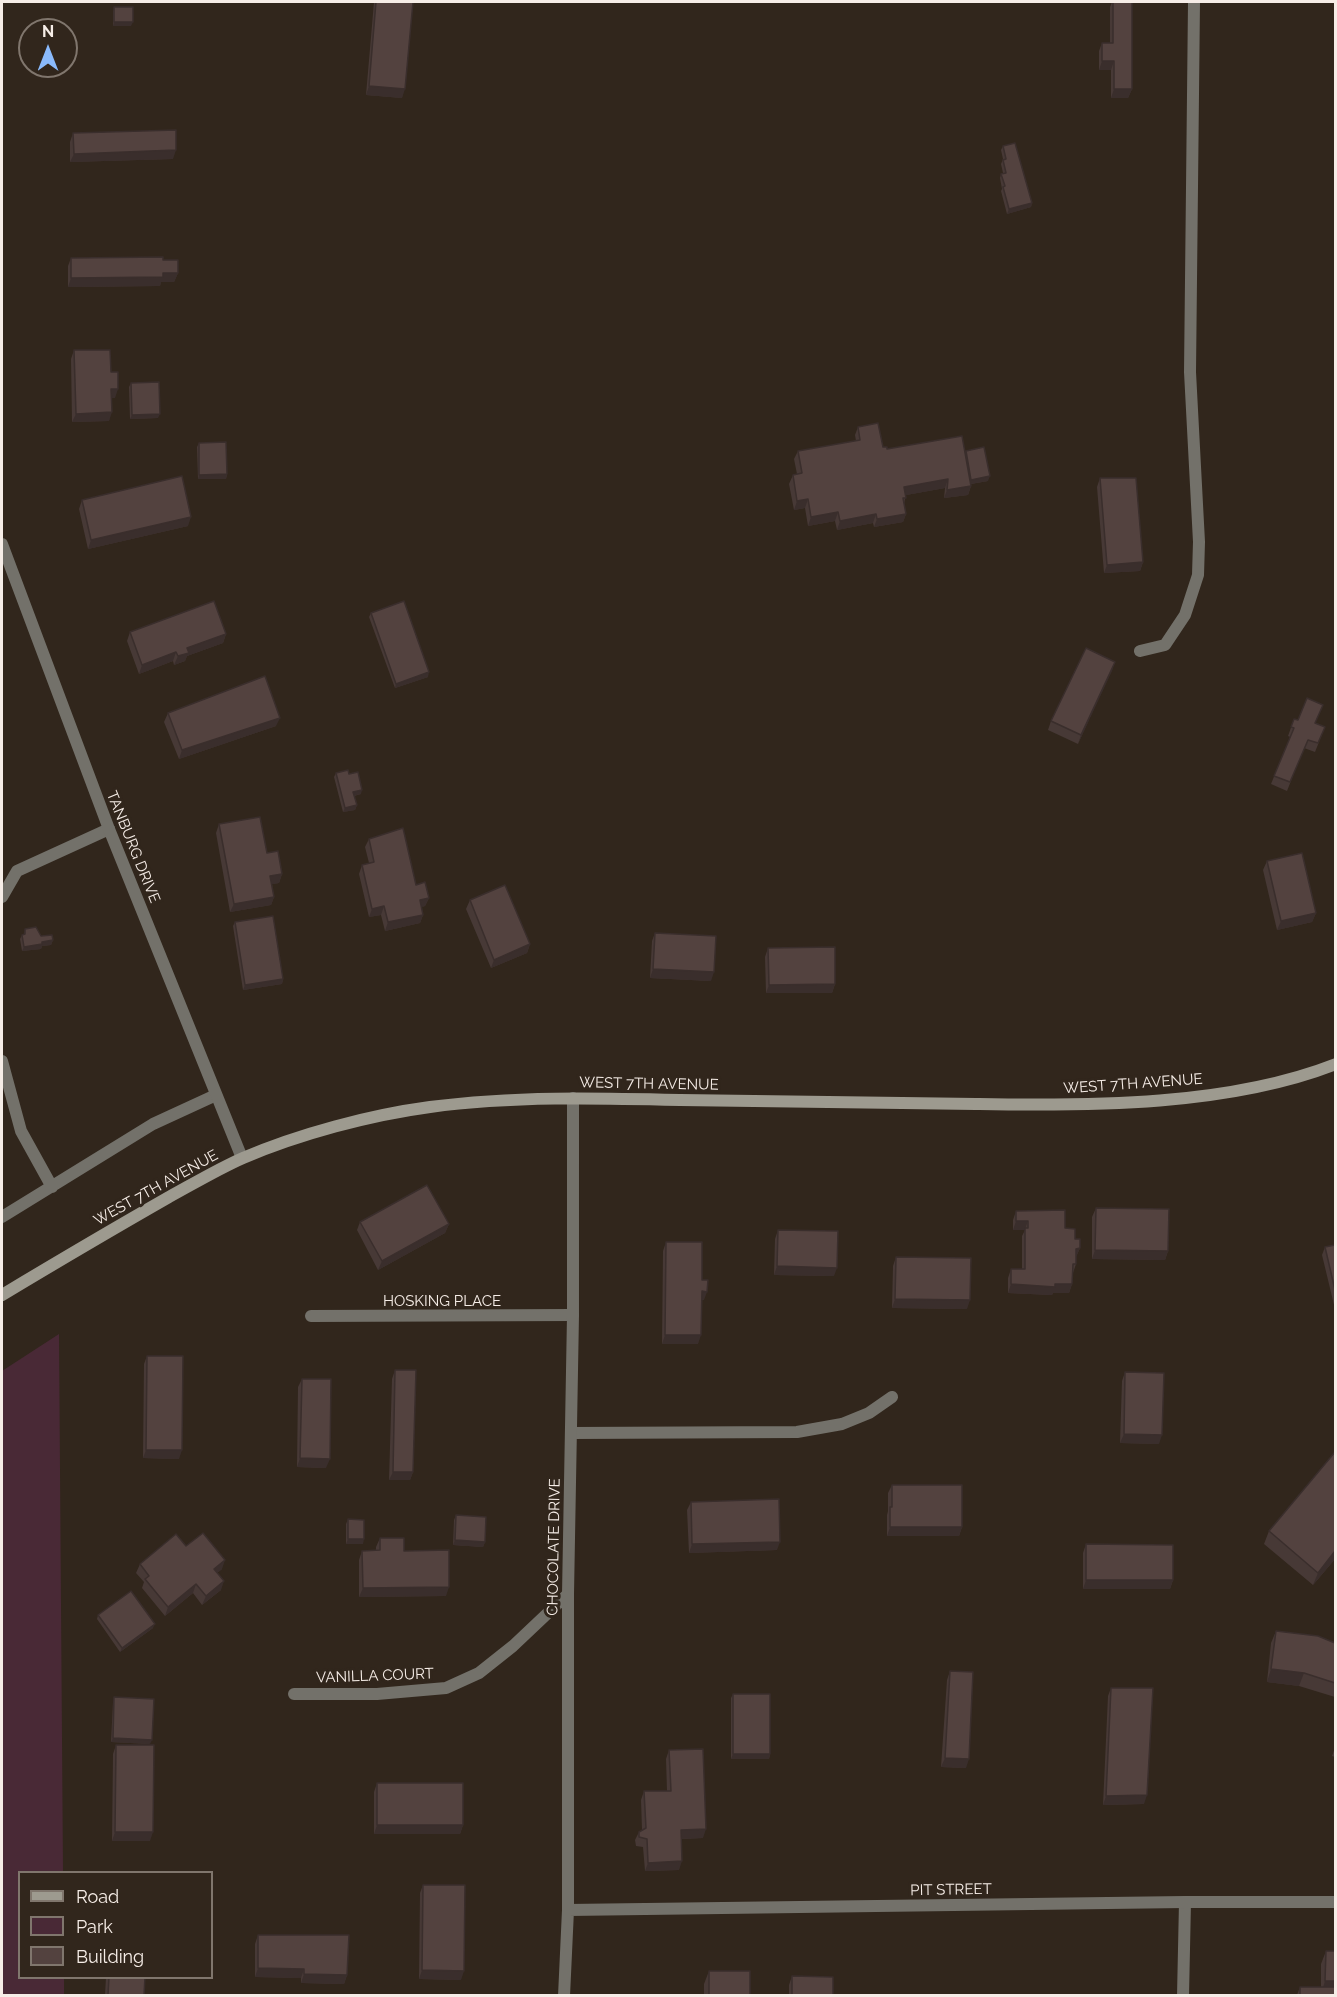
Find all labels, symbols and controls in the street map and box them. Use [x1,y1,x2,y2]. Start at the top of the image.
north arrow [18,18,78,78]
text: N [42,22,54,41]
street label: TANBURG DRIVE [102,788,164,906]
street label: WEST 7TH AVENUE [1063,1070,1203,1098]
street label: WEST 7TH AVENUE [579,1074,719,1094]
street label: WEST 7TH AVENUE [91,1146,221,1230]
street label: HOSKING PLACE [383,1292,501,1310]
street label: CHOCOLATE DRIVE [544,1478,564,1616]
street label: VANILLA COURT [316,1665,434,1687]
legend [18,1871,213,1979]
street label: PIT STREET [910,1880,992,1900]
text: Road [76,1886,119,1907]
text: Park [76,1916,113,1937]
text: Building [76,1946,144,1967]

